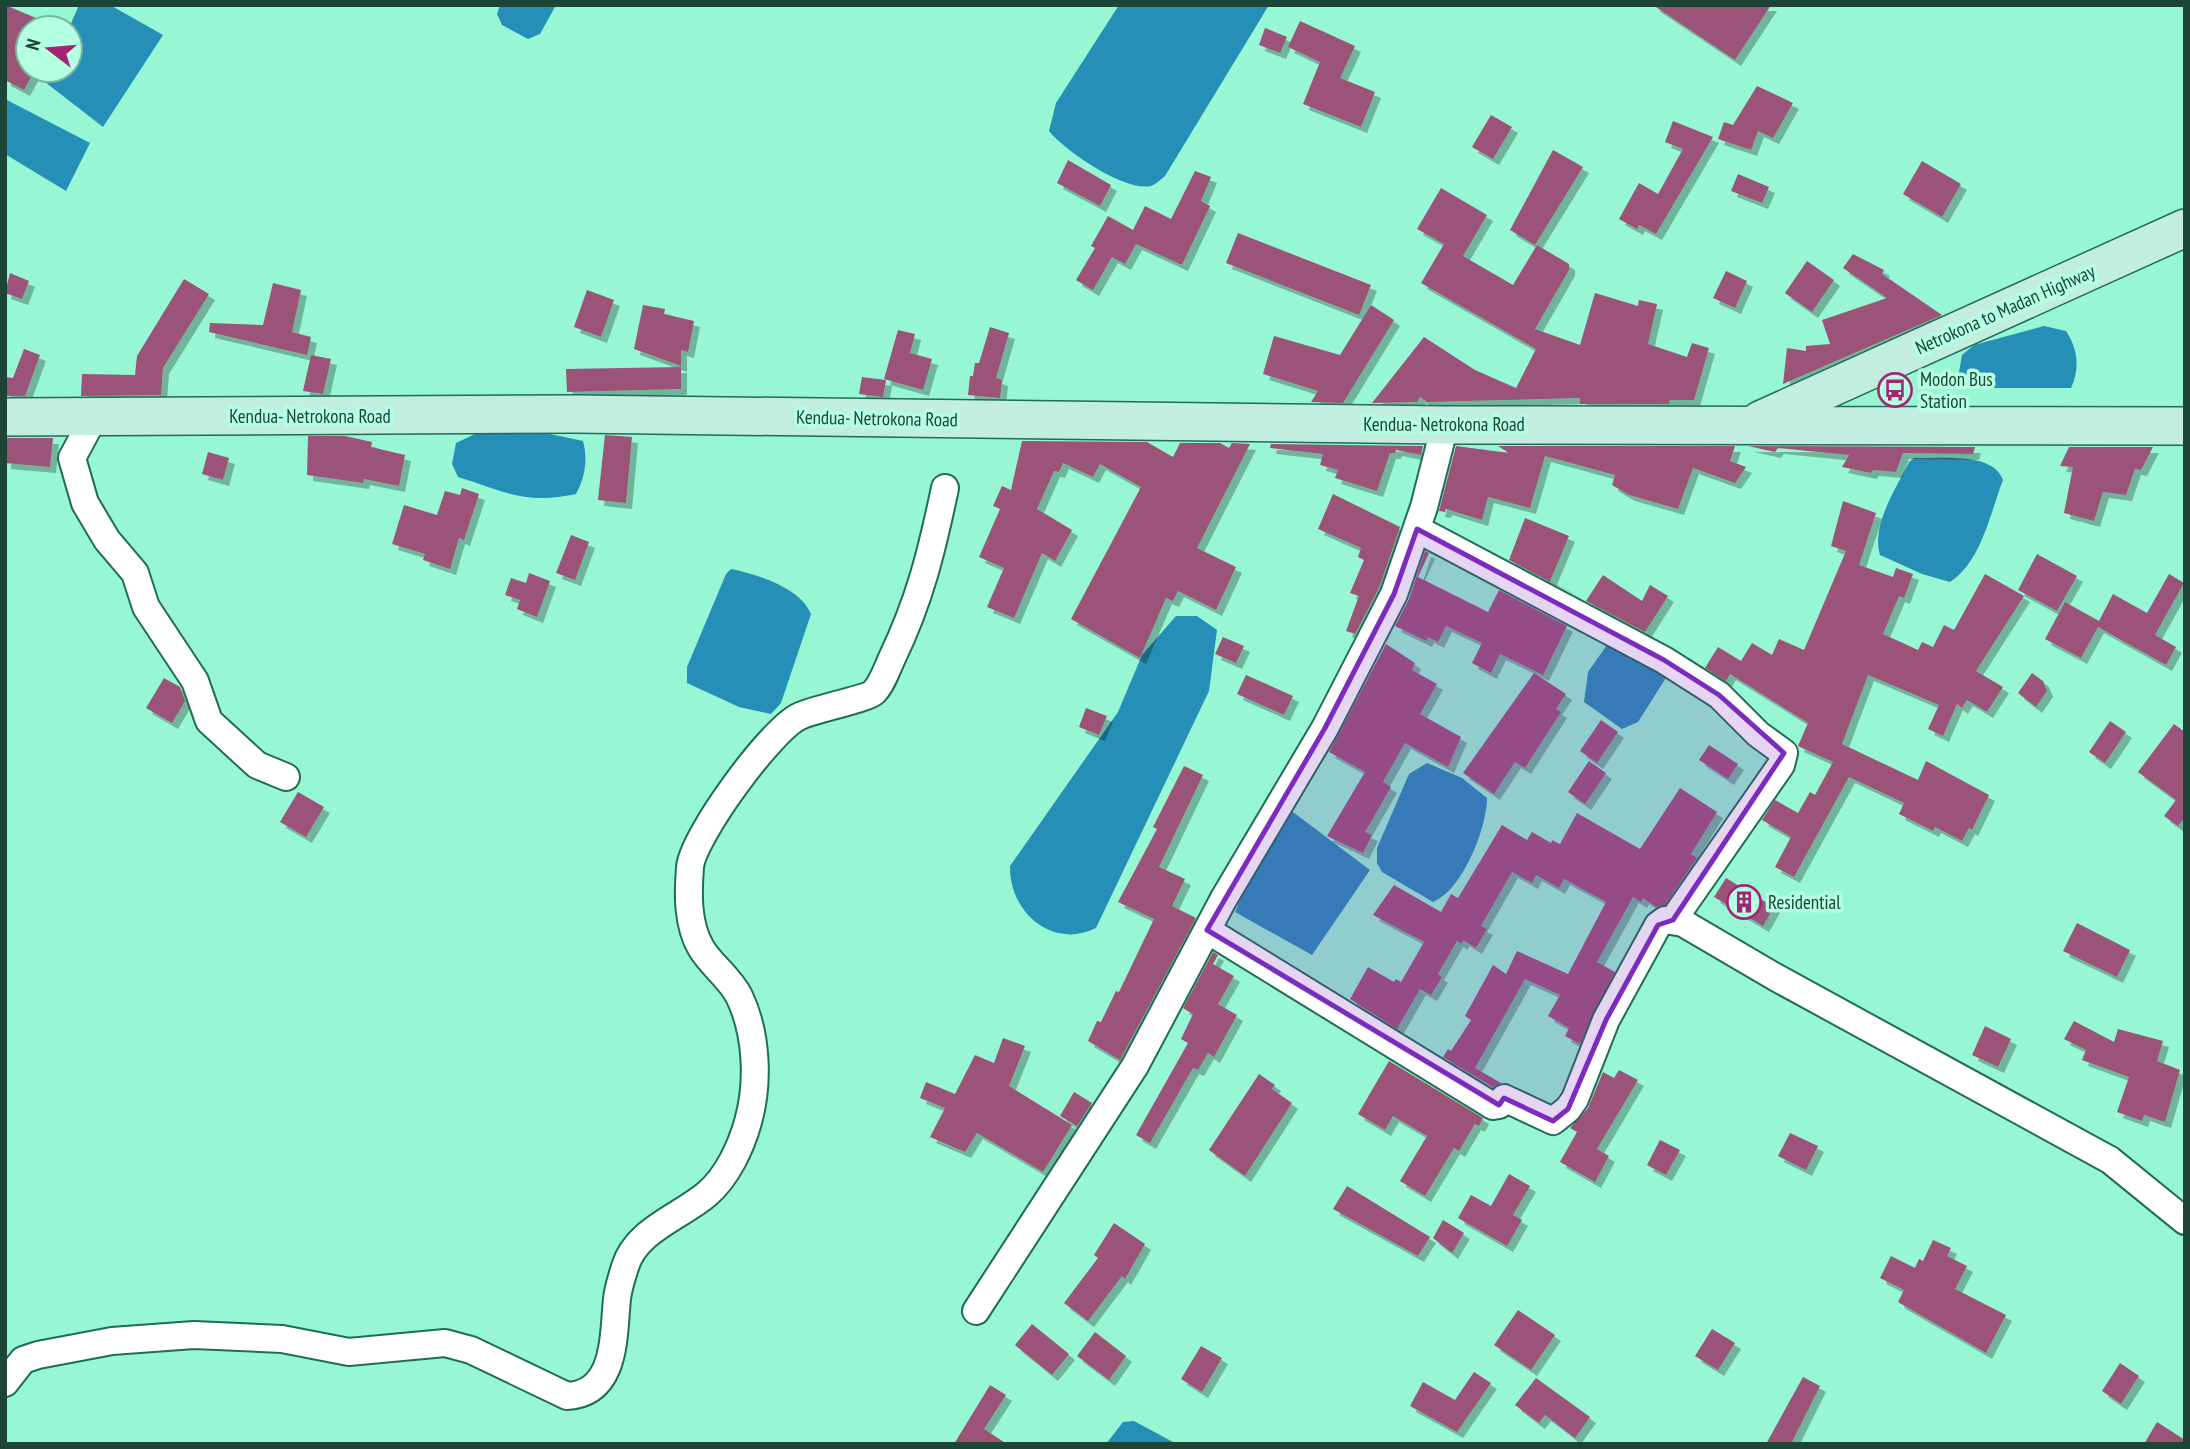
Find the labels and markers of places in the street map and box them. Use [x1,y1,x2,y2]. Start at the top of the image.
place label: Modon Bus Station [1920,367,1993,413]
bus stop icon: Modon Bus Station [1876,371,1914,409]
building icon: Residential [1725,883,1763,921]
place label: Residential [1768,890,1841,914]

